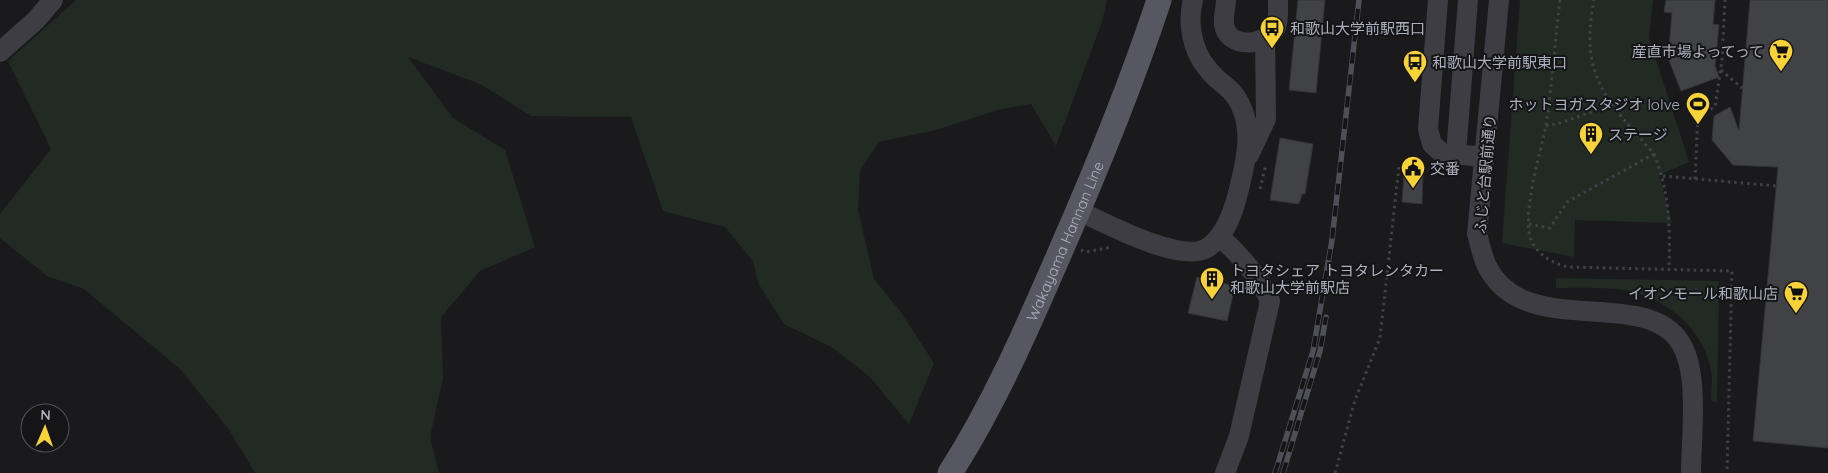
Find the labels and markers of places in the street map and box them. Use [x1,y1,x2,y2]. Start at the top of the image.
bus stop icon: 和歌山大学前駅西口 [1259,15,1285,49]
place label: 和歌山大学前駅西口 [1290,19,1425,38]
supermarket icon: 産直市場よってって [1768,38,1794,72]
place label: 産直市場よってって [1632,42,1764,61]
bus stop icon: 和歌山大学前駅東口 [1402,49,1428,83]
place label: 和歌山大学前駅東口 [1432,53,1567,72]
sports icon: ホットヨガスタジオ loIve [1685,91,1711,125]
place label: ホットヨガスタジオ loIve [1508,95,1680,114]
building icon: ステージ [1578,121,1604,155]
place label: ステージ [1608,125,1668,144]
public building icon: 交番 [1400,155,1426,189]
place label: 交番 [1430,159,1460,178]
place label: トヨタシェア トヨタレンタカー 和歌山大学前駅店 [1230,261,1444,297]
building icon: トヨタシェア トヨタレンタカー 和歌山大学前駅店 [1199,266,1225,300]
supermarket icon: イオンモール和歌山店 [1783,280,1809,314]
place label: イオンモール和歌山店 [1628,284,1778,303]

